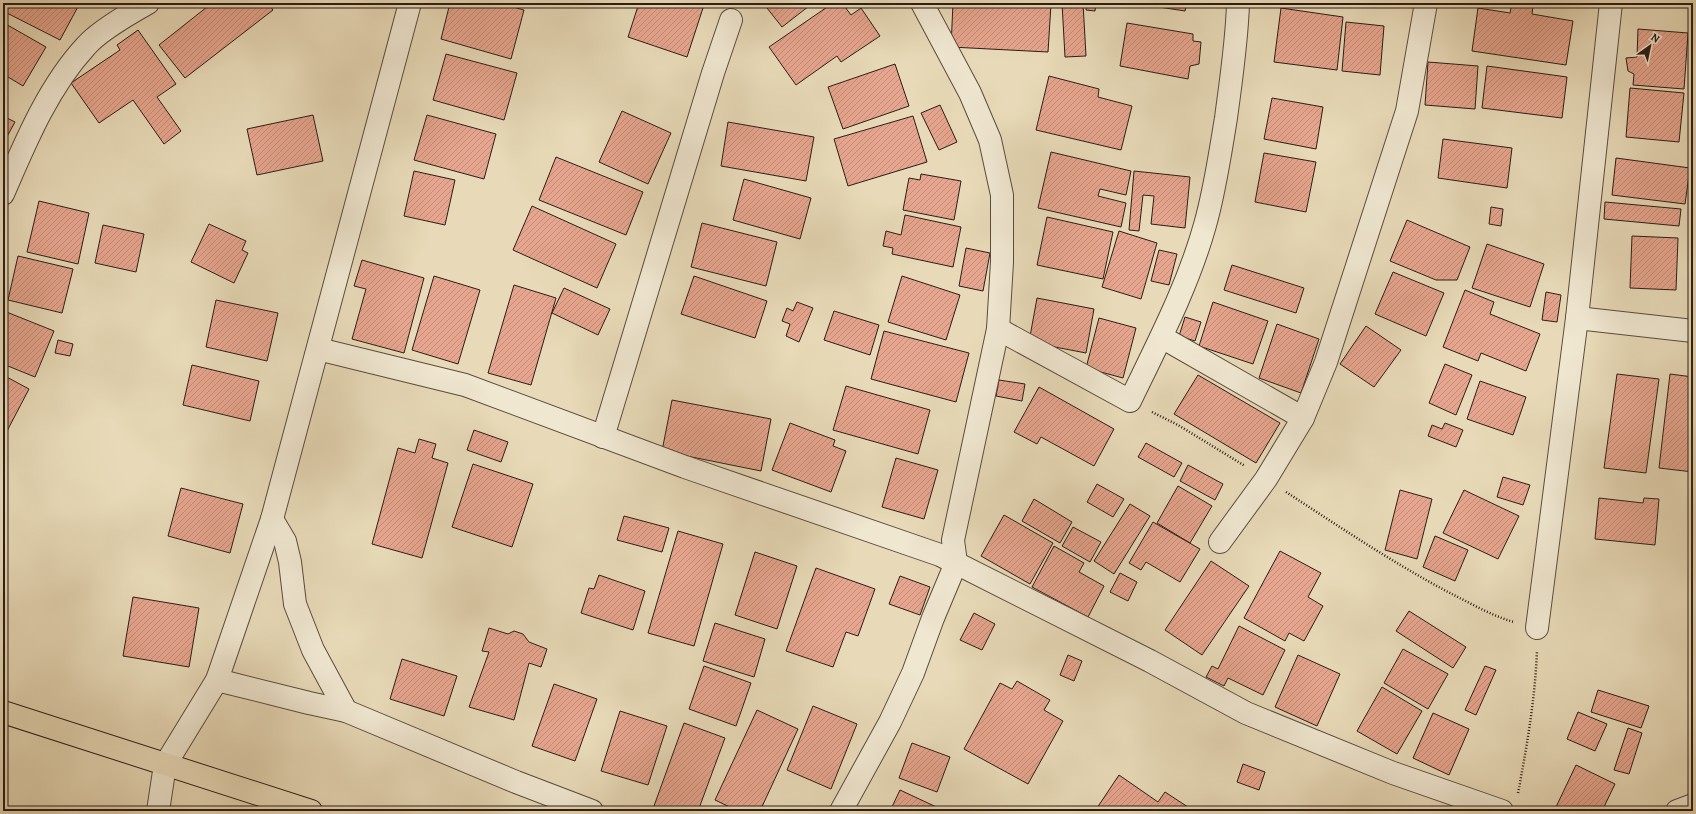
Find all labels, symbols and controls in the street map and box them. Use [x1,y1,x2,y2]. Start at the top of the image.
north arrow [1630,26,1670,66]
text: N [1648,30,1663,47]

